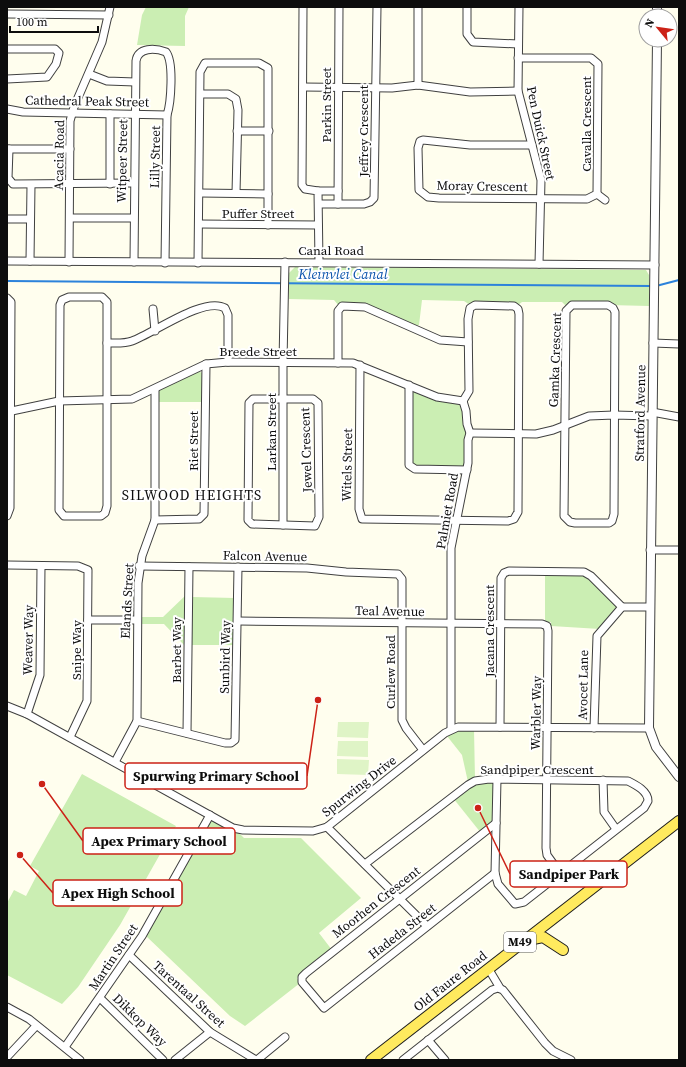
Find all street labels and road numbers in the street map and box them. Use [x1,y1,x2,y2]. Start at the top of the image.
street label: Parkin Street [318,67,335,143]
street label: Cavalla Crescent [578,75,595,172]
street label: Jeffrey Crescent [355,84,372,178]
street label: Pen Duick Street [523,84,559,182]
street label: Cathedral Peak Street [25,91,150,111]
street label: Witpeer Street [113,118,131,203]
street label: Acacia Road [50,119,68,190]
street label: Lilly Street [146,125,164,188]
street label: Moray Crescent [436,177,528,195]
street label: Puffer Street [222,205,295,222]
street label: Canal Road [298,242,364,259]
street label: Gamka Crescent [545,312,565,408]
street label: Breede Street [219,343,297,360]
street label: Stratford Avenue [631,364,649,462]
street label: Larkan Street [263,392,280,471]
street label: Jewel Crescent [296,406,316,494]
street label: Riet Street [185,410,202,471]
street label: Witels Street [338,428,356,502]
street label: Palmiet Road [432,471,462,550]
street label: Falcon Avenue [223,547,308,565]
street label: Elands Street [117,562,138,639]
street label: Jacana Crescent [481,584,498,678]
street label: Teal Avenue [355,602,425,620]
street label: Weaver Way [19,604,37,675]
street label: Barbet Way [168,617,185,683]
street label: Snipe Way [68,620,85,680]
street label: Sunbird Way [216,620,234,694]
street label: Curlew Road [382,634,399,709]
street label: Avocet Lane [574,649,592,720]
street label: Warbler Way [527,675,545,750]
street label: Spurwing Drive [318,751,400,820]
street label: Sandpiper Crescent [480,761,594,778]
street label: Moorhen Crescent [328,862,424,942]
street label: Hadeda Street [365,899,440,963]
street label: Martin Street [85,920,142,993]
road number: M49 [504,932,536,952]
street label: Old Faure Road [410,946,491,1015]
street label: Tarentaal Street [149,957,229,1031]
street label: Dikkop Way [109,990,171,1050]

